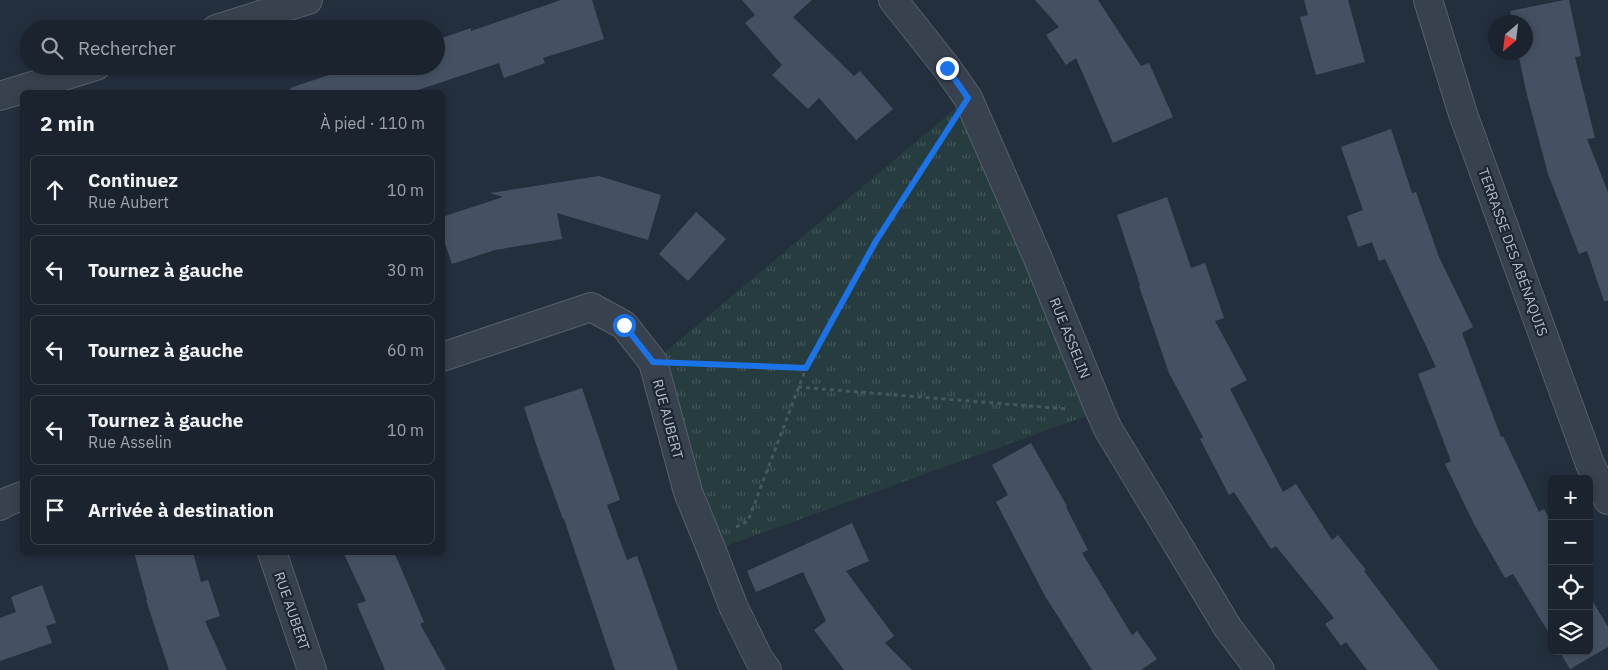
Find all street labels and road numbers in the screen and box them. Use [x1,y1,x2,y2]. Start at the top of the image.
street label: TERRASSE DES ABÉNAQUIS [1474,165,1553,339]
street label: RUE ASSELIN [1046,295,1094,381]
street label: RUE AUBERT [649,377,687,461]
street label: RUE AUBERT [270,569,314,653]

